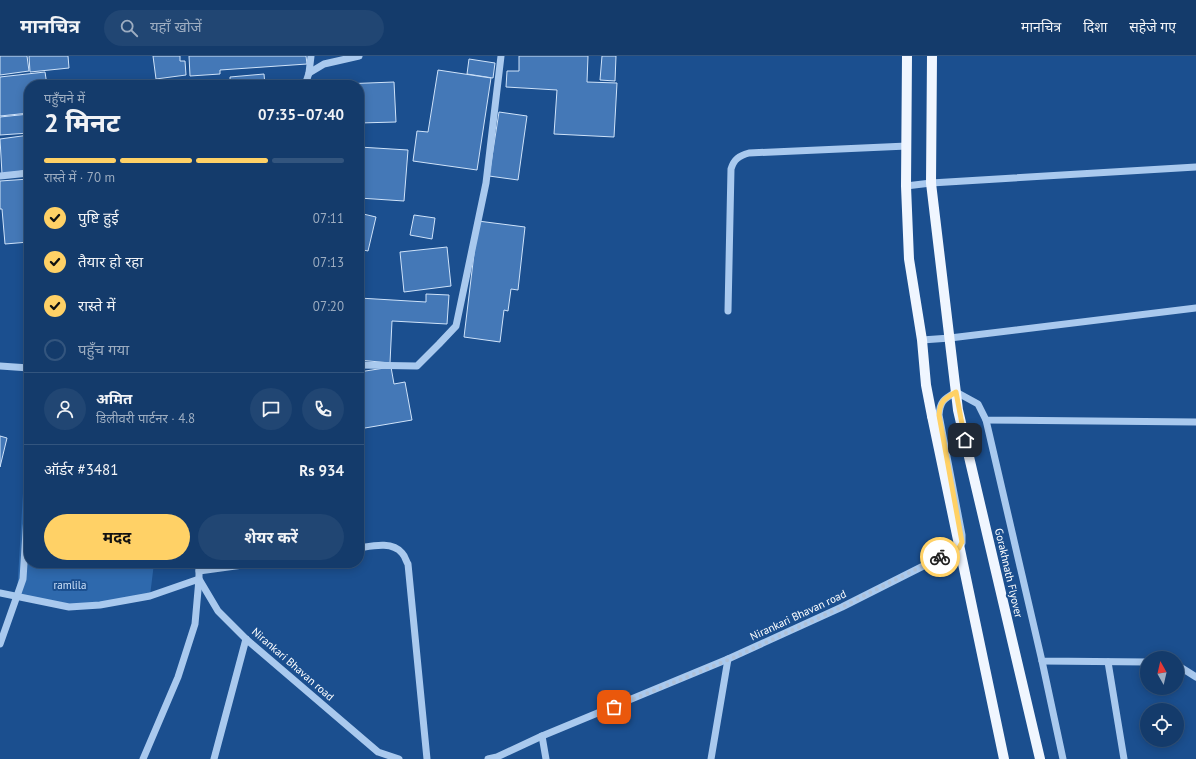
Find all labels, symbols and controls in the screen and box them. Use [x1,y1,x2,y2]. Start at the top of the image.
search box [104,10,384,46]
text: मानचित्र [20,14,80,38]
icon: search [118,17,140,39]
text: यहाँ खोजें [150,17,202,36]
text: मानचित्र [1021,18,1061,36]
text: दिशा [1083,18,1107,36]
text: सहेजे गए [1129,18,1176,36]
text: पहुँचने में [44,90,85,107]
text: 07:35–07:40 [258,105,344,124]
text: 2 मिनट [44,106,120,139]
text: रास्ते में · 70 m [44,169,115,186]
icon: check [44,207,66,229]
text: पुष्टि हुई [78,208,119,227]
text: 07:11 [313,210,344,227]
icon: check [44,251,66,273]
text: तैयार हो रहा [78,252,143,271]
text: 07:13 [313,254,344,271]
icon: check [44,295,66,317]
text: रास्ते में [78,296,115,315]
text: 07:20 [313,298,344,315]
text: पहुँच गया [78,340,129,359]
button: person [44,388,86,430]
button: chat [250,388,292,430]
button: phone [302,388,344,430]
text: अमित [96,389,132,408]
text: डिलीवरी पार्टनर · 4.8 [96,410,195,427]
pin [948,423,982,457]
icon: home [954,429,976,451]
text: ऑर्डर #3481 [44,460,118,479]
text: Rs 934 [299,461,344,480]
button: मदद [44,514,190,560]
button: शेयर करें [198,514,344,560]
street label: Gorakhnath Flyover [992,527,1026,619]
courier [920,537,960,577]
icon: bike [929,546,951,568]
park label: ramlila [54,578,86,592]
street label: Nirankari Bhavan road [748,587,848,643]
street label: Nirankari Bhavan road [249,624,337,704]
north arrow [1140,651,1184,695]
map controls [1140,651,1184,747]
pin [597,690,631,724]
icon: bag [603,696,625,718]
button: locate [1140,703,1184,747]

